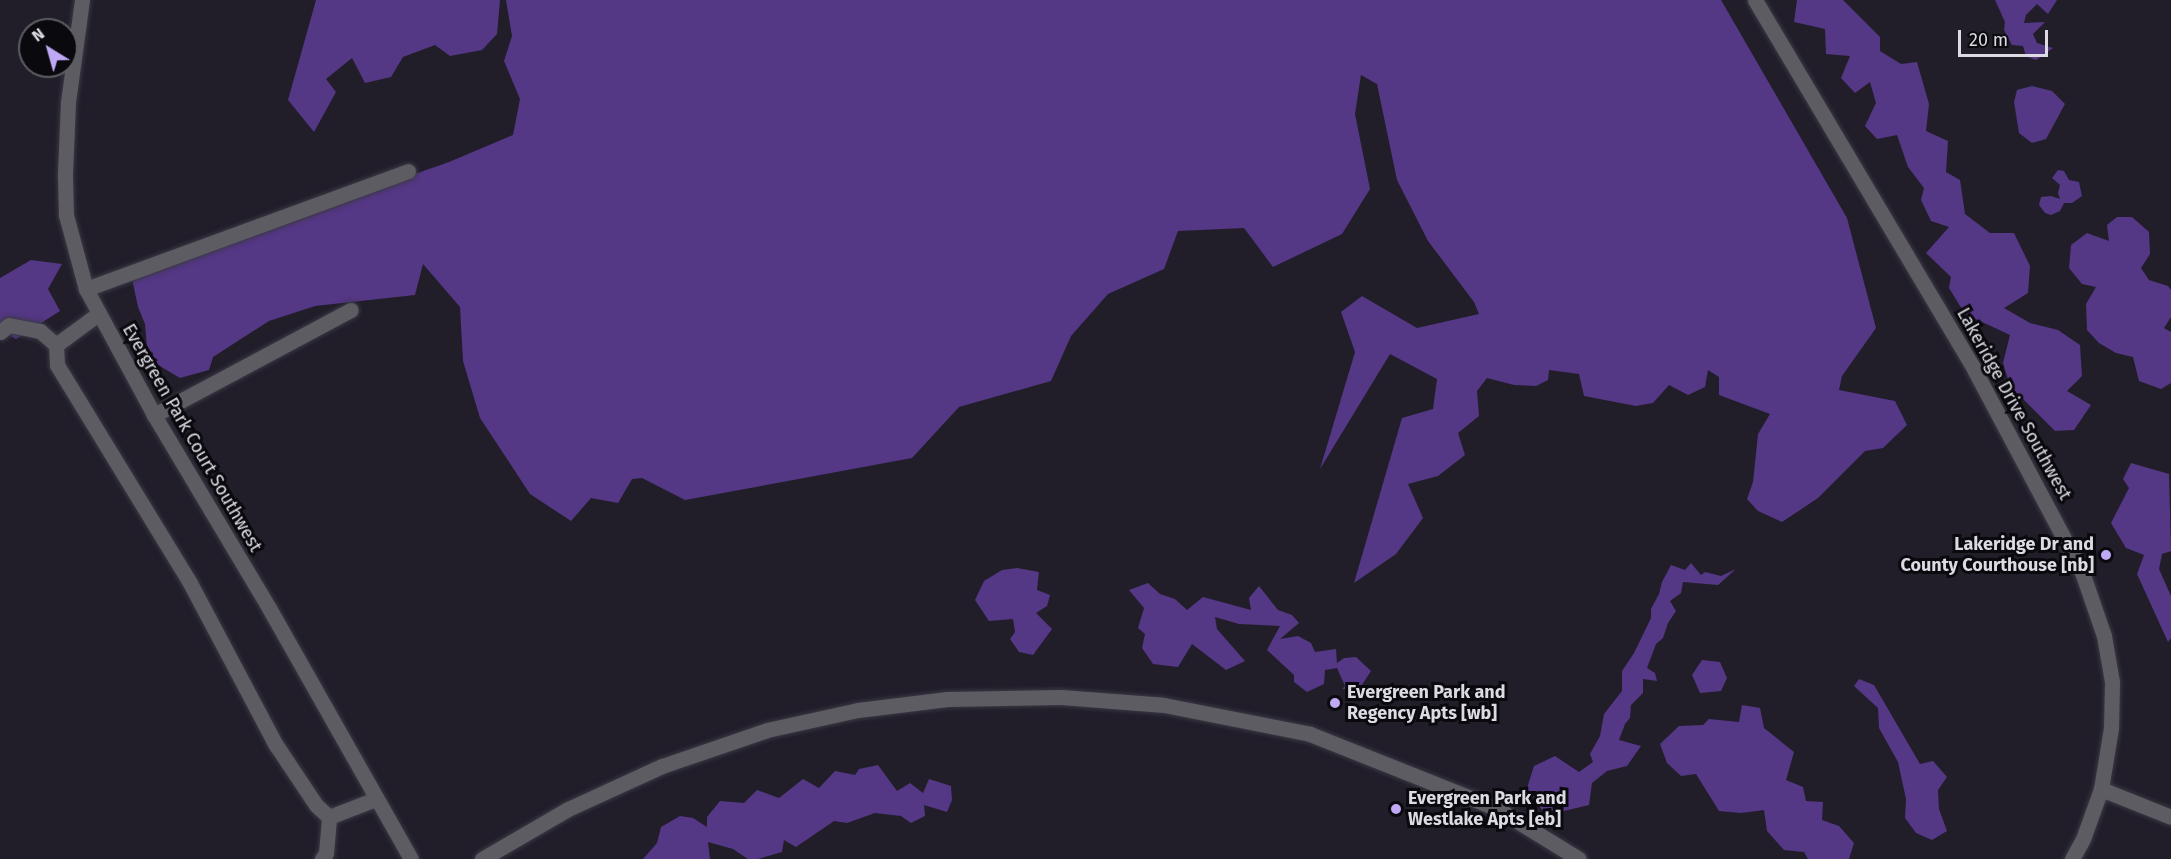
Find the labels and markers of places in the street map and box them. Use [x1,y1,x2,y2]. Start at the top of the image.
place label: Lakeridge Dr and County Courthouse [nb] [1901,534,2094,576]
marker: Lakeridge Dr and County Courthouse [nb] [2099,548,2113,562]
place label: Evergreen Park and Regency Apts [wb] [1347,682,1505,724]
marker: Evergreen Park and Regency Apts [wb] [1328,696,1342,710]
place label: Evergreen Park and Westlake Apts [eb] [1408,788,1566,830]
marker: Evergreen Park and Westlake Apts [eb] [1389,802,1403,816]

